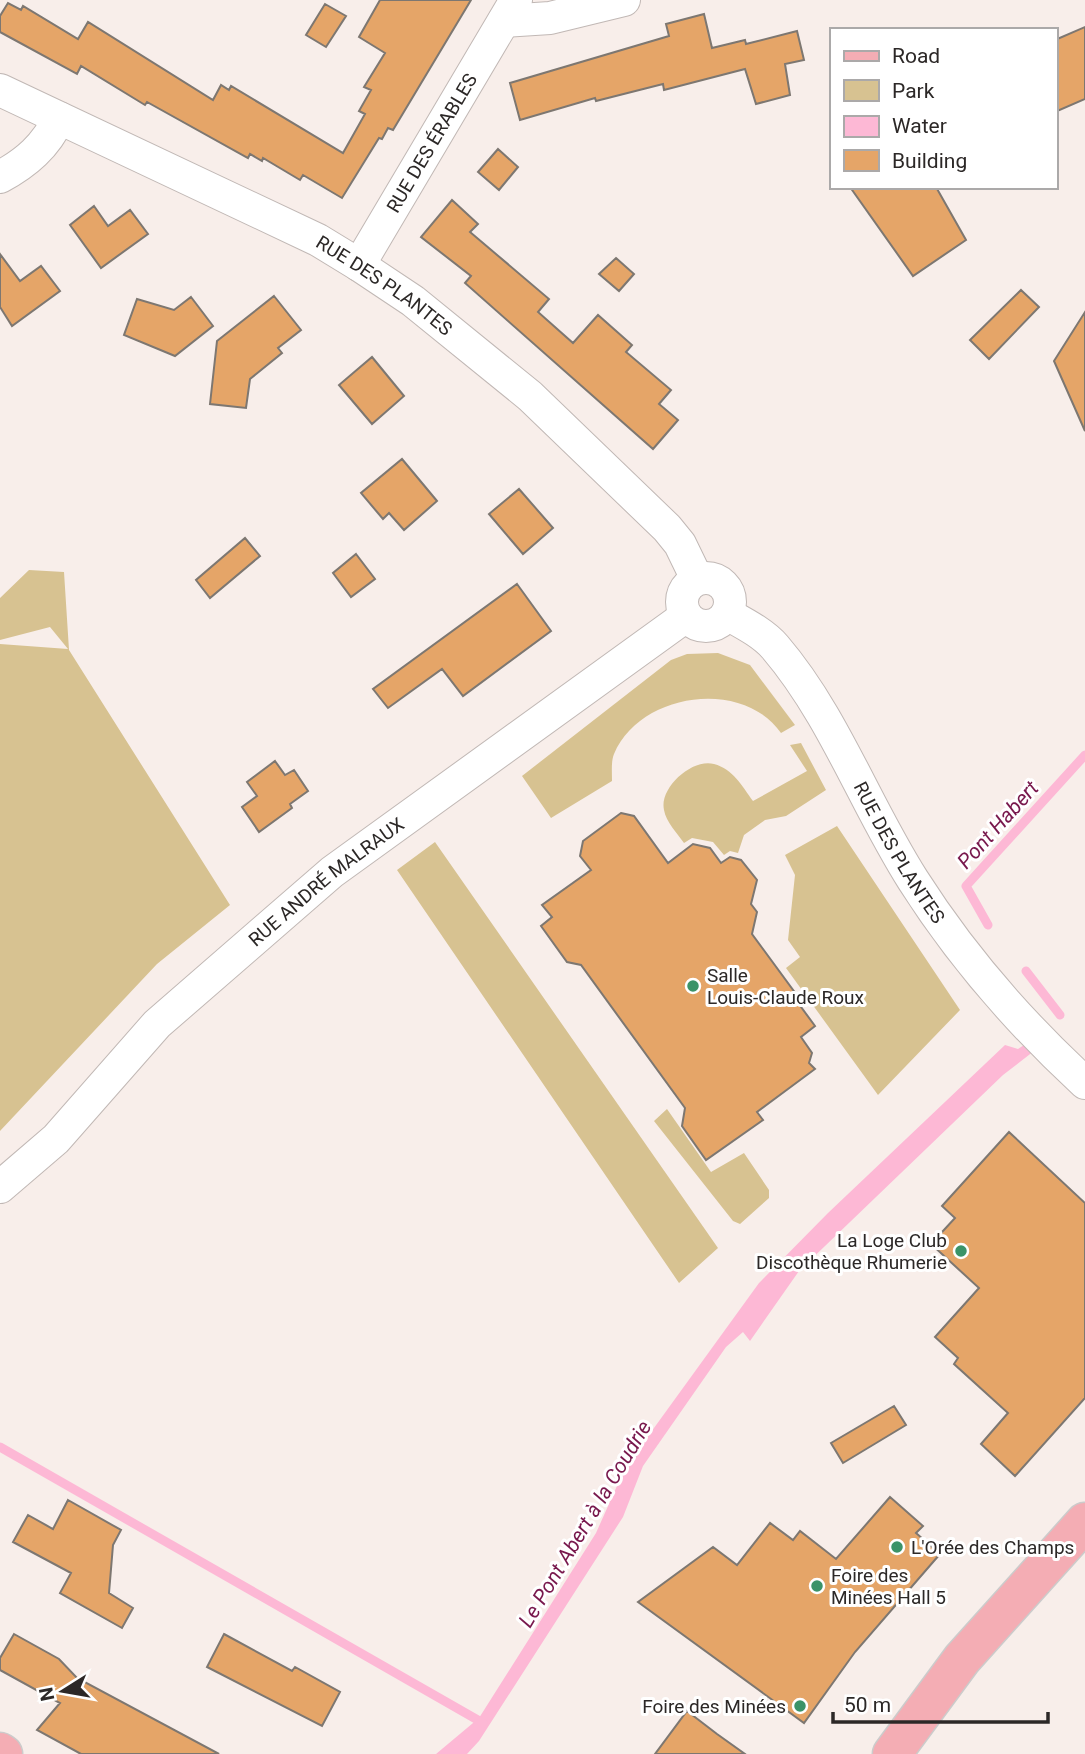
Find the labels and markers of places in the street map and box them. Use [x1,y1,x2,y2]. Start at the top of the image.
place label: Salle Louis-Claude Roux [707,964,865,1009]
marker: Salle Louis-Claude Roux [685,978,701,994]
place label: La Loge Club Discothèque Rhumerie [756,1229,947,1274]
marker: La Loge Club Discothèque Rhumerie [953,1243,969,1259]
place label: L'Orée des Champs [911,1536,1074,1559]
marker: L'Orée des Champs [889,1539,905,1555]
place label: Foire des Minées Hall 5 [831,1564,946,1609]
marker: Foire des Minées Hall 5 [809,1578,825,1594]
place label: Foire des Minées [642,1695,786,1718]
marker: Foire des Minées [792,1698,808,1714]

